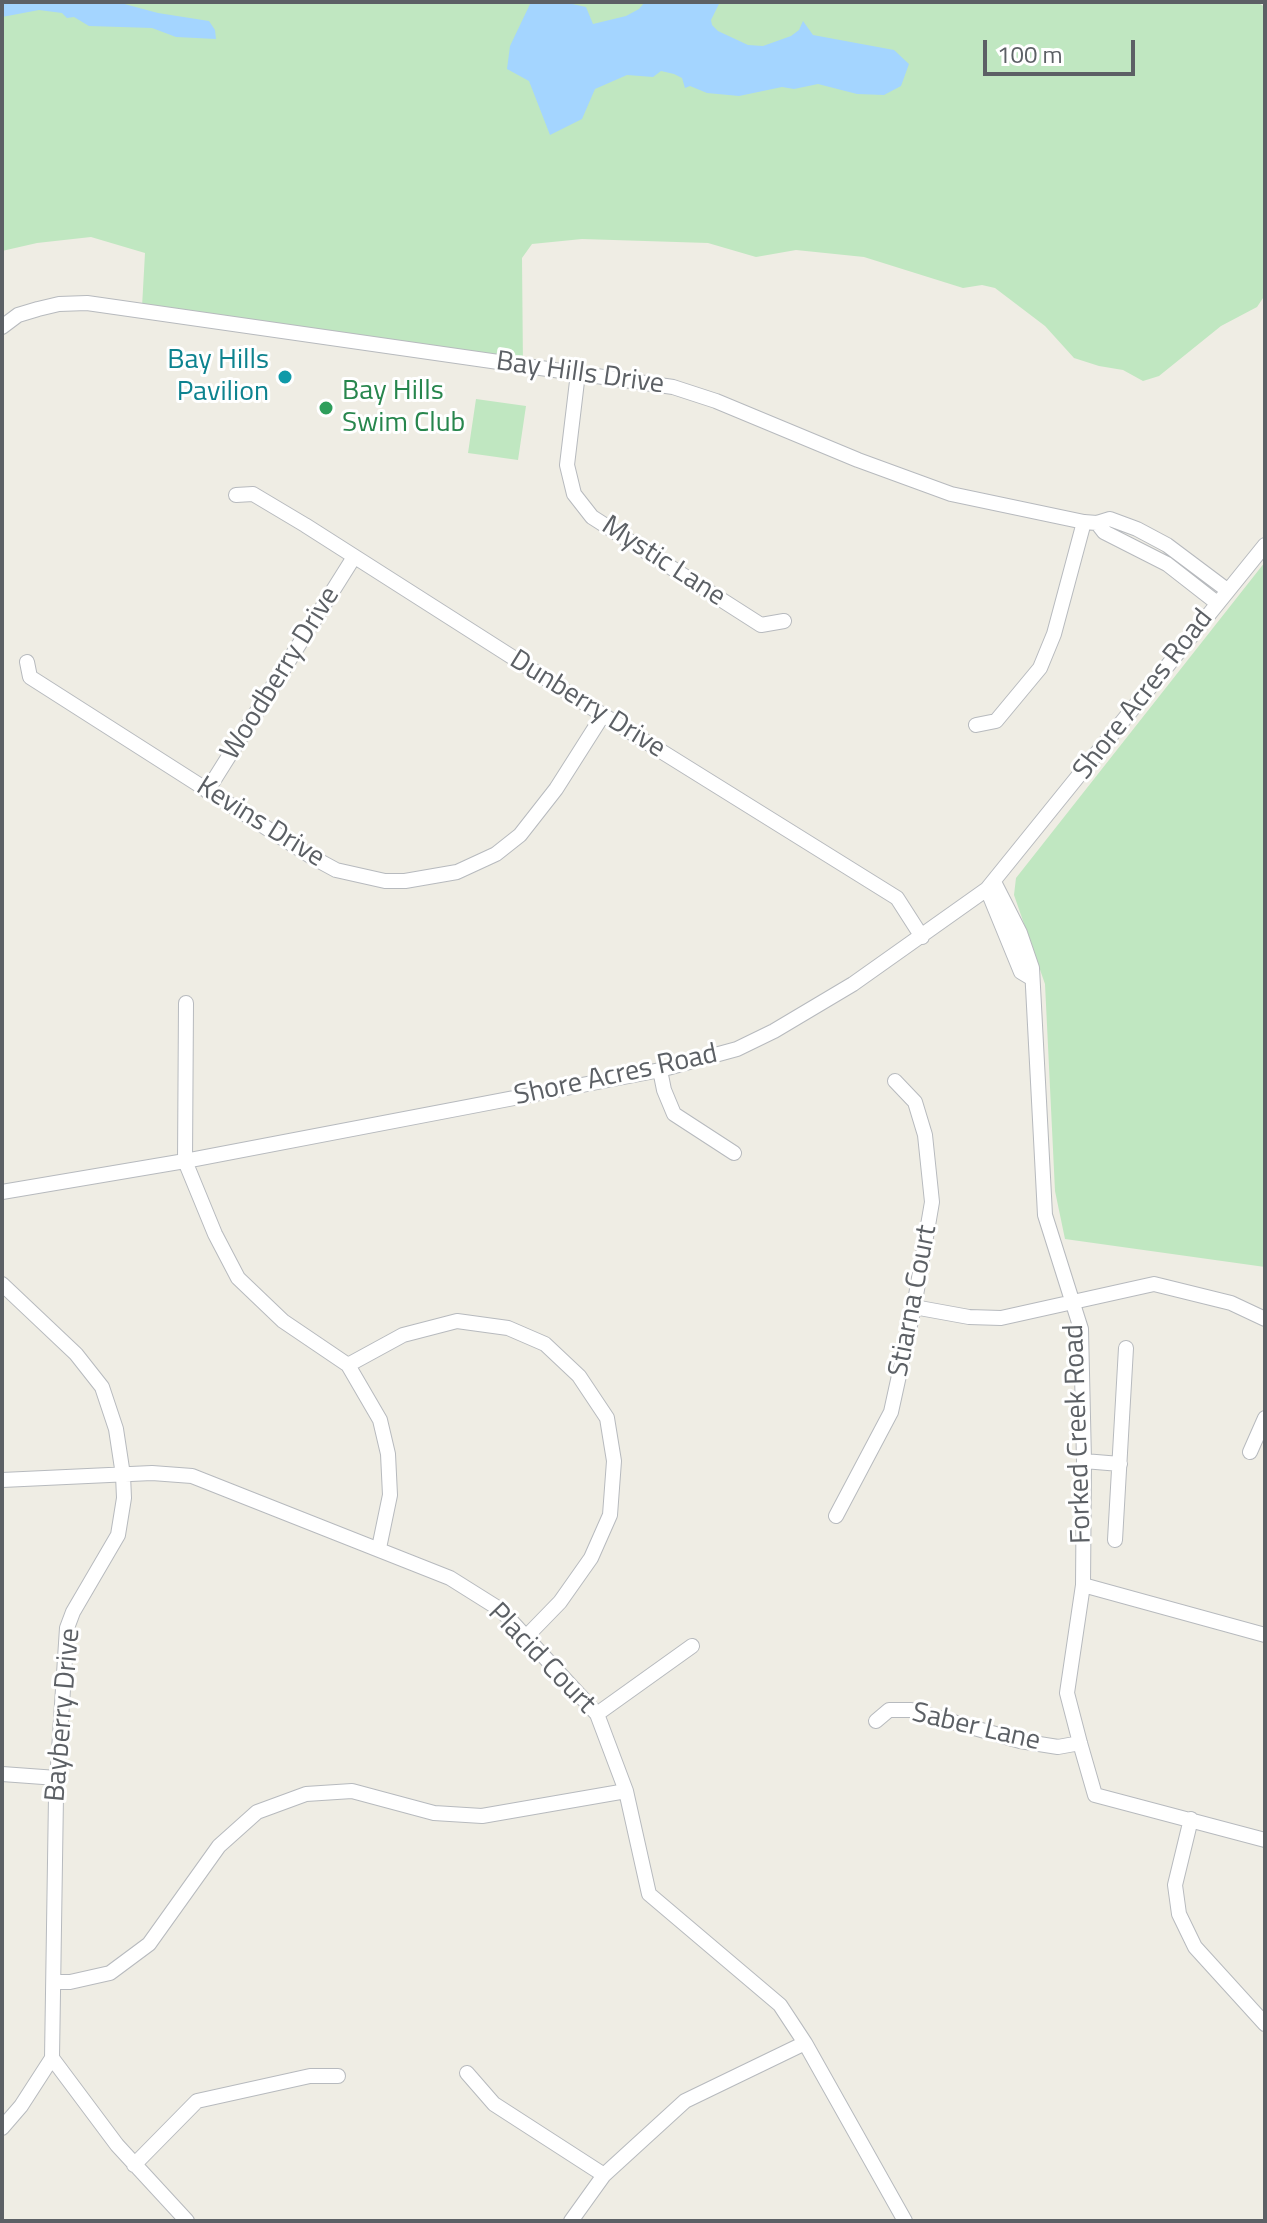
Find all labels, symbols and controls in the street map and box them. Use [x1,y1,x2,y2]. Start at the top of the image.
scale bar [987,24,1139,74]
text: 100 m [997,36,1063,72]
place label: Bay Hills Pavilion [167,344,269,410]
street label: Bay Hills Drive [494,346,666,402]
marker: Bay Hills Pavilion [276,368,294,386]
place label: Bay Hills Swim Club [342,375,465,441]
marker: Bay Hills Swim Club [317,399,335,417]
street label: Mystic Lane [595,510,731,614]
street label: Woodberry Drive [214,581,348,767]
street label: Shore Acres Road [1067,603,1221,787]
street label: Dunberry Drive [503,644,671,766]
street label: Kevins Drive [190,770,330,876]
street label: Shore Acres Road [511,1038,721,1114]
street label: Stiarna Court [883,1222,945,1380]
street label: Forked Creek Road [1058,1324,1100,1544]
street label: Placid Court [480,1597,602,1721]
street label: Bayberry Drive [40,1627,88,1803]
street label: Saber Lane [909,1697,1043,1759]

